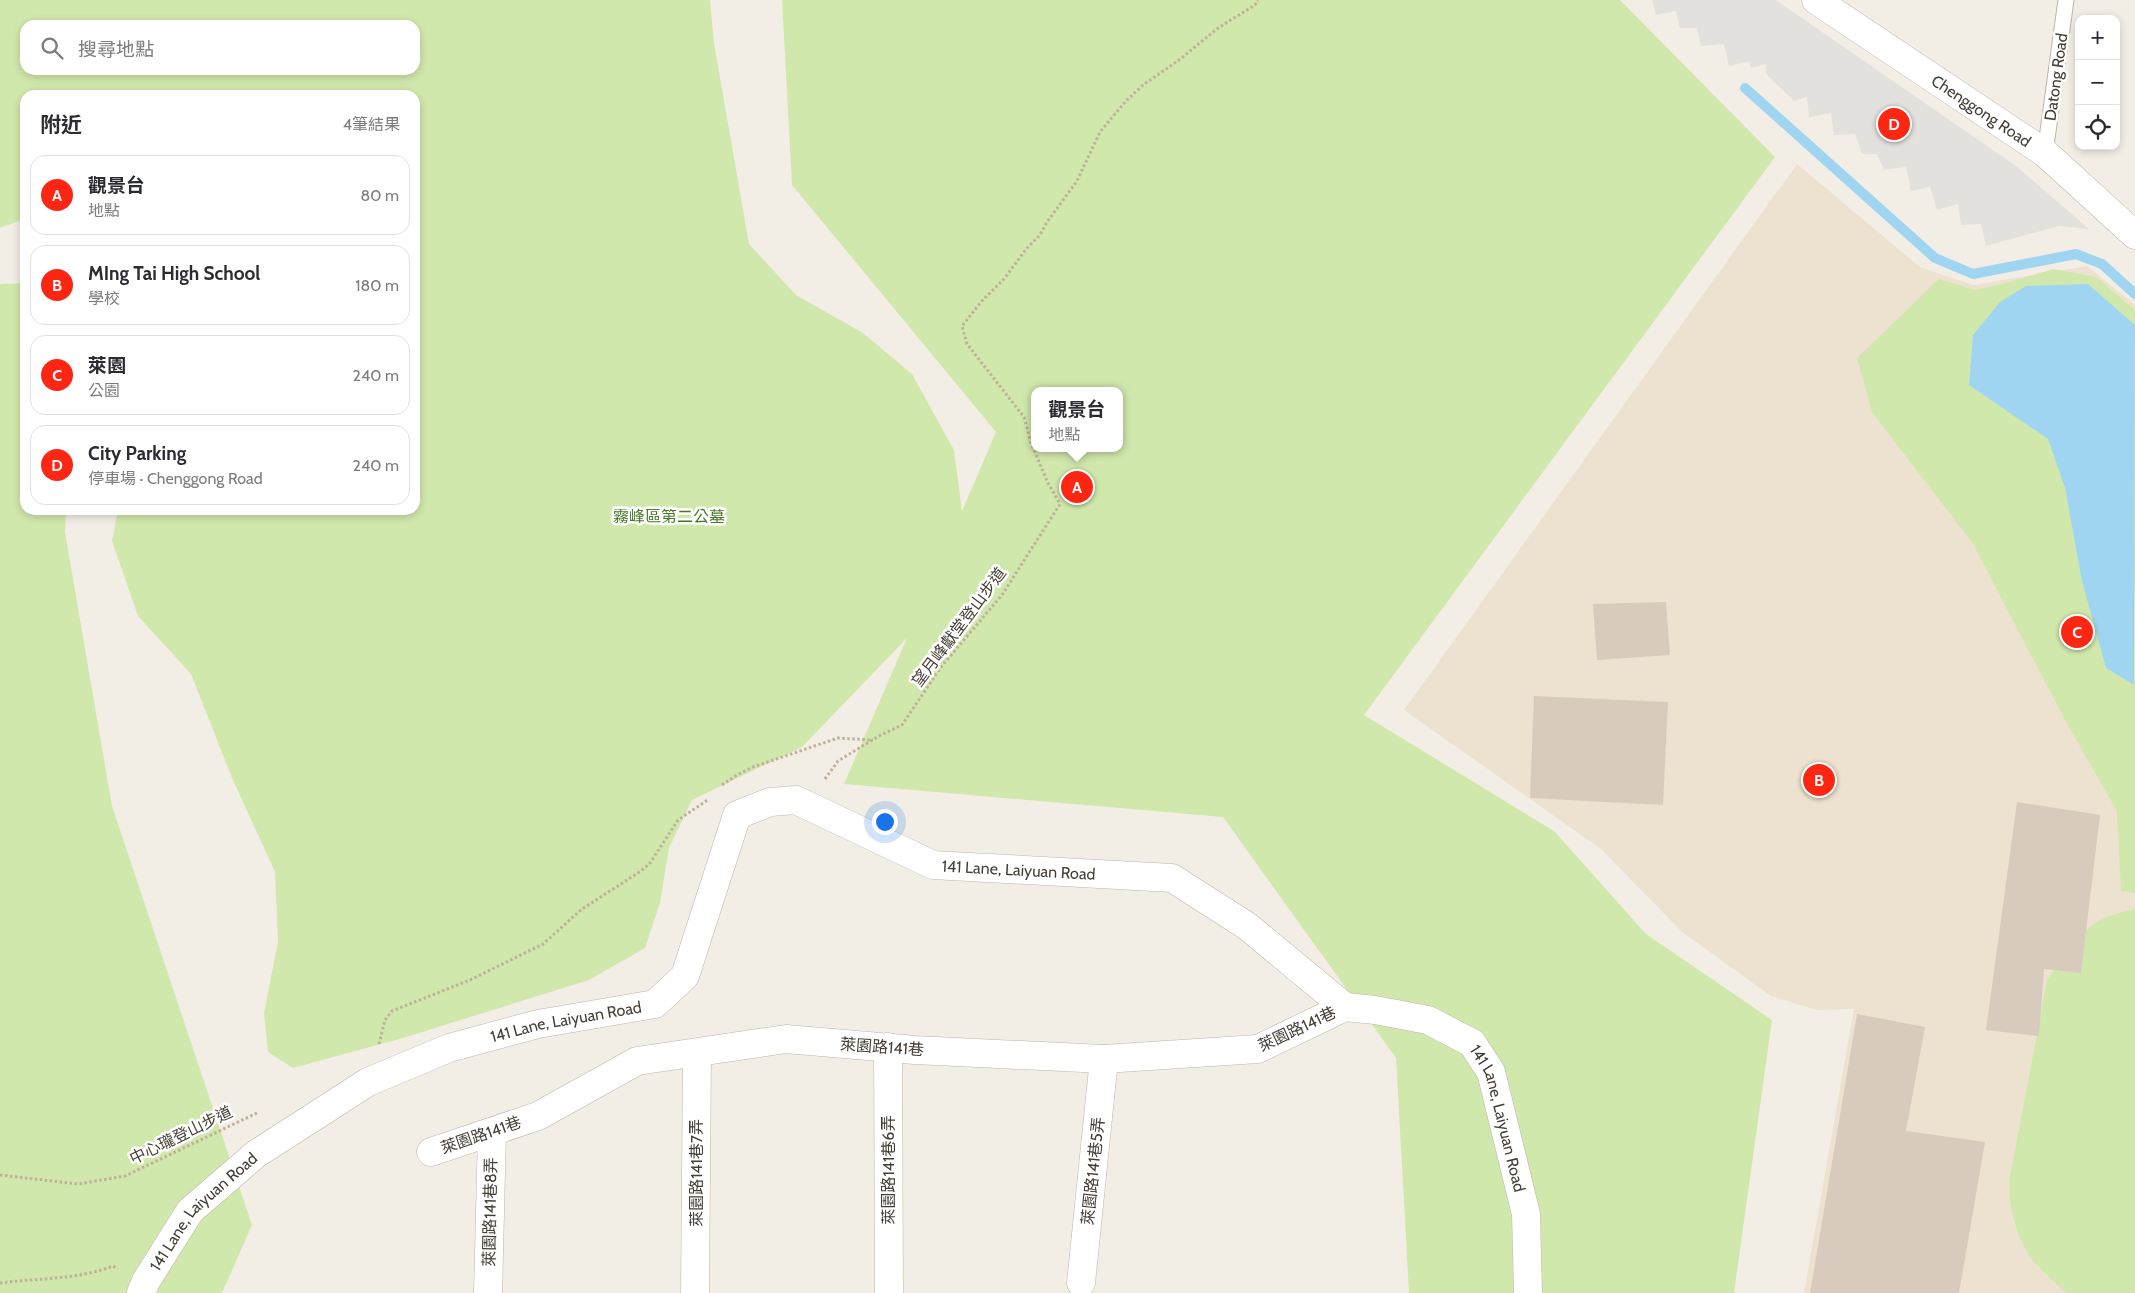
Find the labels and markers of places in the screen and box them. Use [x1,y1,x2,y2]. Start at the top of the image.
pin: D [1878,105,1910,143]
pin: A [1061,468,1093,506]
pin: C [2061,613,2093,651]
pin: B [1803,761,1835,799]

